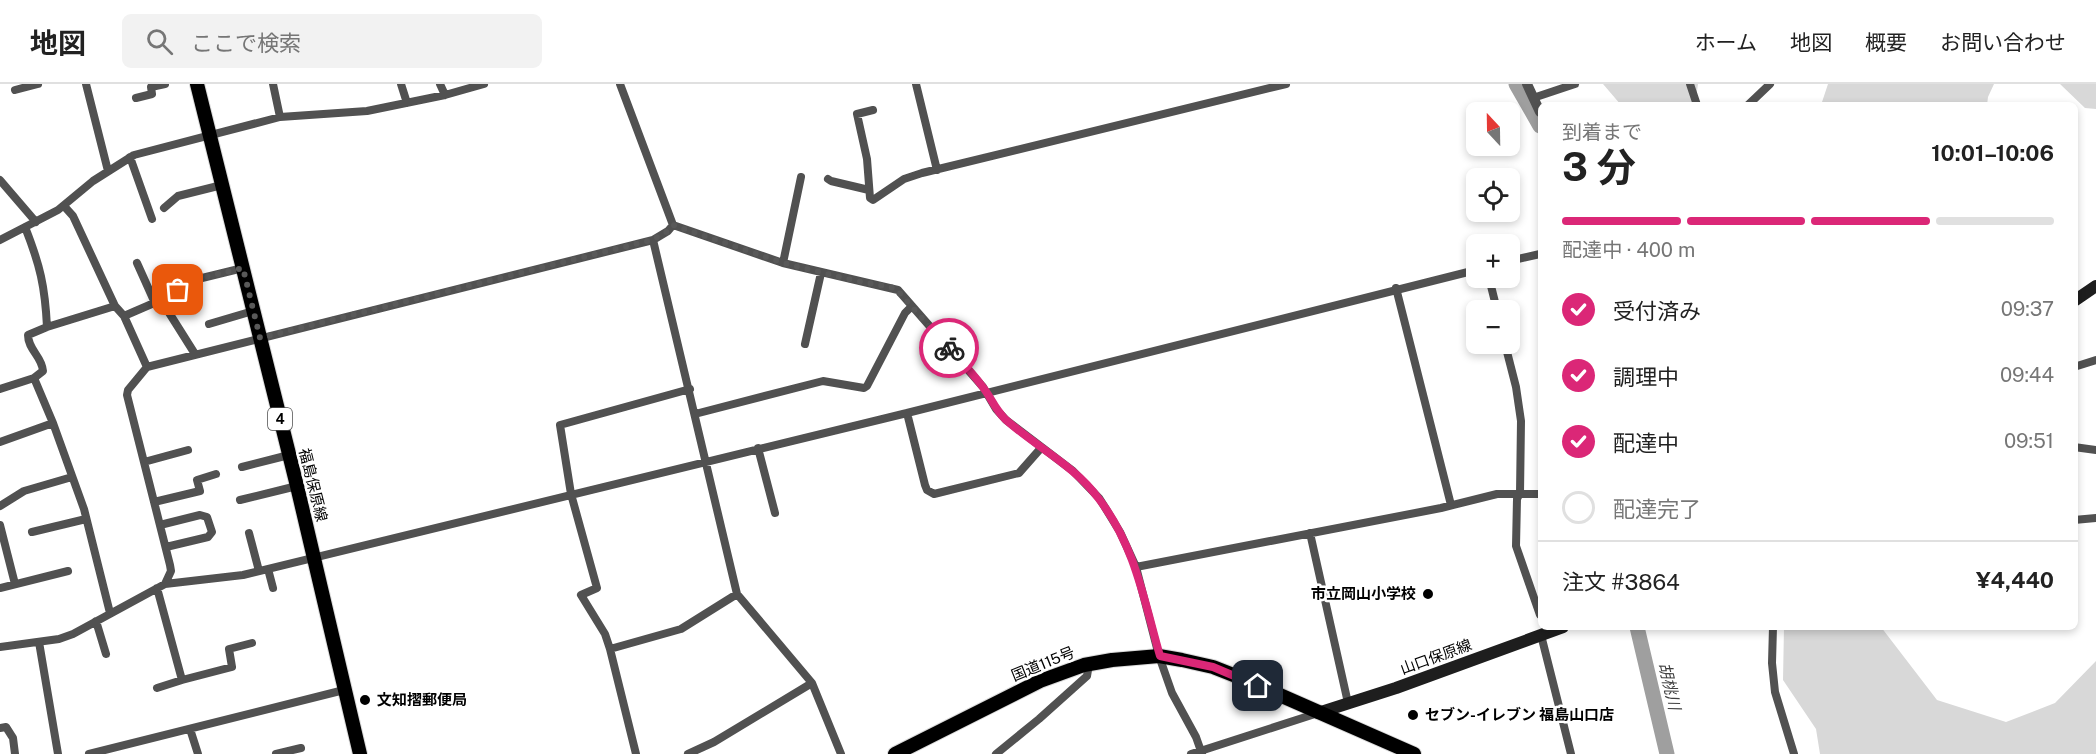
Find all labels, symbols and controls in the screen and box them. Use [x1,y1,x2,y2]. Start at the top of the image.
search box [122,14,542,68]
icon: search [143,25,176,58]
text: 地図 [30,26,86,59]
text: ここで検索 [191,30,301,56]
text: ホーム [1695,30,1757,55]
text: 地図 [1790,30,1832,55]
text: 概要 [1865,30,1907,55]
text: お問い合わせ [1940,30,2066,55]
north arrow [1466,102,1520,156]
map controls [1466,102,1520,354]
text: 到着まで [1562,120,1642,144]
text: 10:01–10:06 [1931,140,2054,166]
text: 3 分 [1562,144,1636,190]
button: locate [1466,168,1520,222]
button: + [1466,234,1520,288]
text: 配達中 · 400 m [1562,238,1695,262]
pin [152,264,203,315]
icon: bag [161,273,194,306]
icon: check [1562,293,1595,326]
text: 09:37 [2001,297,2054,321]
text: 受付済み [1613,298,1701,324]
button: − [1466,300,1520,354]
courier [919,318,979,378]
icon: bike [933,332,966,365]
icon: check [1562,359,1595,392]
text: 09:44 [2000,363,2054,387]
text: 調理中 [1613,364,1679,390]
road number: 4 [268,408,292,430]
icon: check [1562,425,1595,458]
text: 09:51 [2004,429,2054,453]
text: 配達中 [1613,430,1679,456]
street label: 福島保原線 [296,446,331,523]
text: 配達完了 [1613,496,1701,522]
text: ¥4,440 [1976,567,2054,593]
text: 注文 #3864 [1562,569,1680,595]
place label: 市立岡山小学校 [1311,585,1416,602]
marker: 市立岡山小学校 [1421,587,1435,601]
street label: 山口保原線 [1398,636,1474,677]
street label: 国道115号 [1009,643,1077,684]
pin [1232,660,1283,711]
water label: 胡桃川 [1655,661,1685,714]
icon: home [1241,669,1274,702]
place label: 文知摺郵便局 [377,691,467,708]
marker: 文知摺郵便局 [358,693,372,707]
place label: セブン-イレブン 福島山口店 [1425,706,1614,723]
marker: セブン-イレブン 福島山口店 [1406,708,1420,722]

